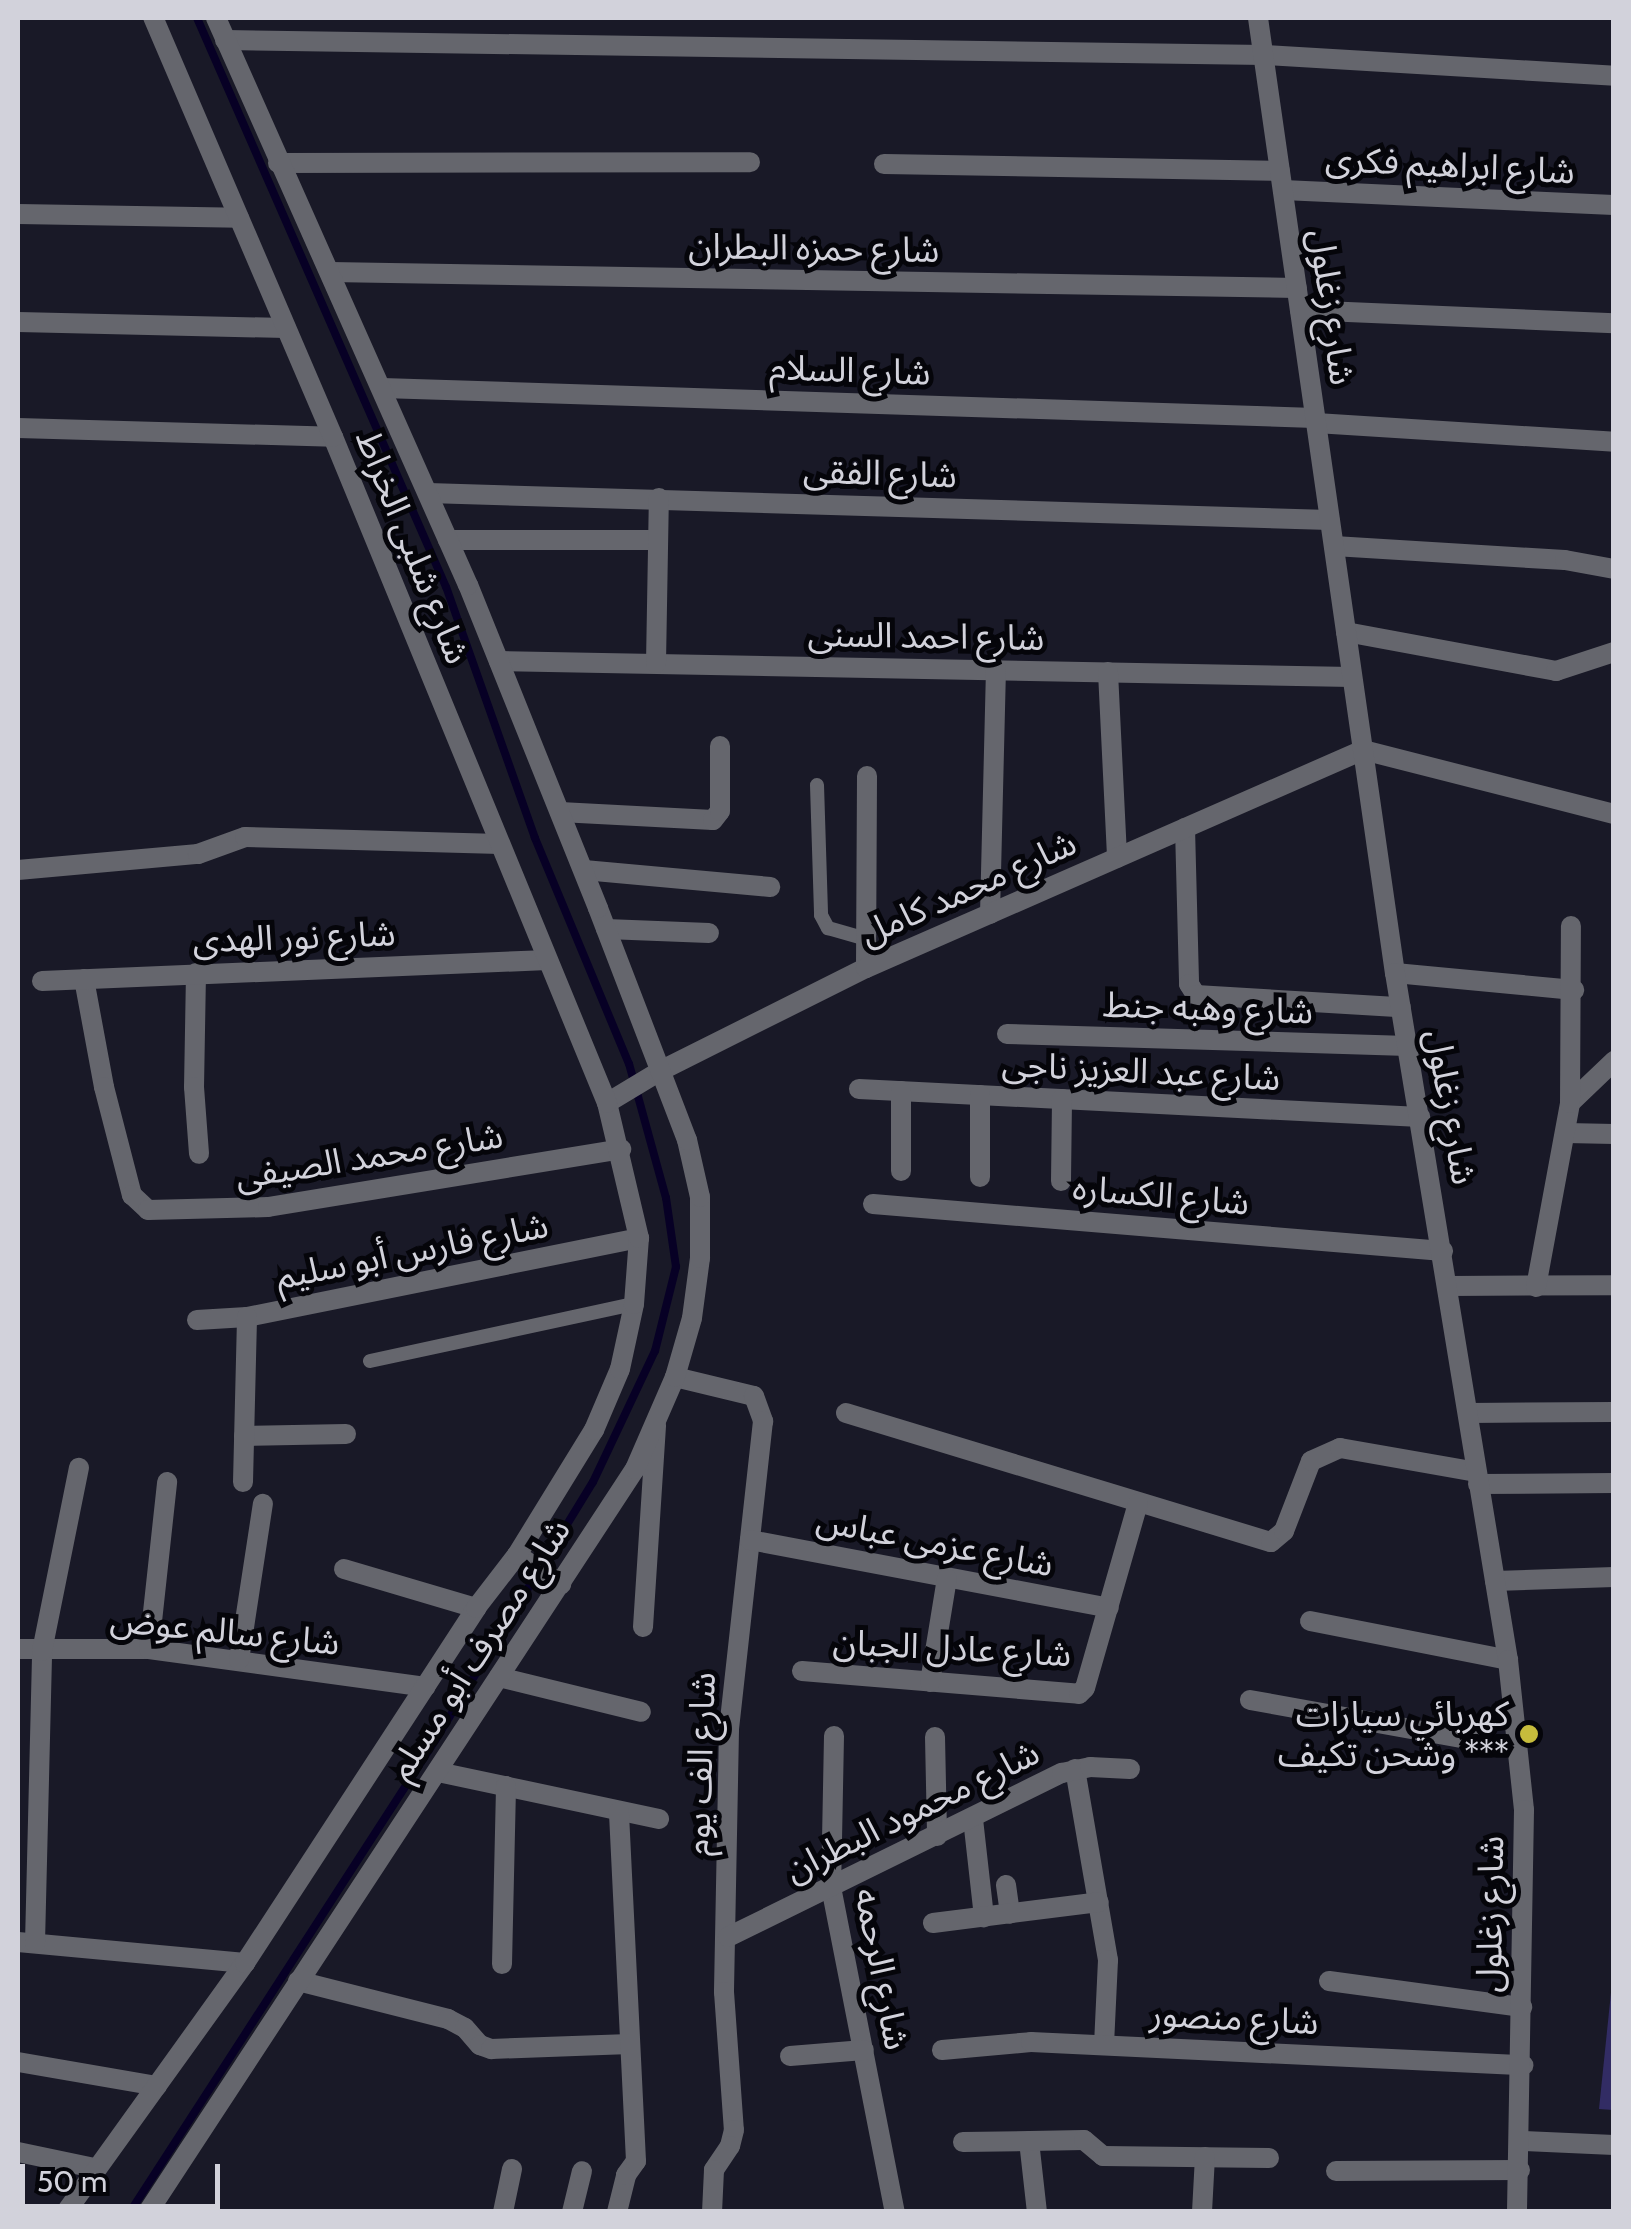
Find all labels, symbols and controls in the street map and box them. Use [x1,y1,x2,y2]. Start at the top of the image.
street label: شارع ابراهيم فكرى [1324,137,1576,193]
street label: شارع حمزه البطران [688,225,940,271]
street label: شارع زغلول [1300,226,1364,388]
street label: شارع السلام [769,346,931,394]
street label: شارع شلبى الخراط [347,424,479,670]
street label: شارع الفقى [802,449,958,497]
street label: شارع احمد السنى [807,613,1045,659]
street label: شارع محمد كامل [853,822,1083,954]
street label: شارع نور الهدى [192,912,396,962]
street label: شارع وهبه جنط [1102,983,1314,1033]
street label: شارع زغلول [1417,1026,1485,1188]
street label: شارع عبد العزيز ناجى [1001,1043,1281,1099]
street label: شارع محمد الصيفى [232,1114,506,1198]
street label: شارع الكساره [1071,1166,1251,1224]
street label: شارع فارس أبو سليم [272,1204,552,1298]
street label: شارع عزمى عباس [813,1498,1057,1586]
street label: شارع مصرف أبو مسلم [379,1510,579,1788]
street label: شارع سالم عوض [108,1598,342,1664]
street label: شارع عادل الجبان [832,1621,1072,1675]
street label: شارع الف يوم [676,1671,724,1857]
place label: كهربائي سيارات وشحن تكيف *** [1278,1693,1509,1775]
marker: كهربائي سيارات وشحن تكيف *** [1518,1723,1540,1745]
street label: شارع محمود البطران [778,1731,1046,1891]
street label: شارع زغلول [1468,1835,1512,1993]
street label: شارع الرحمه [846,1885,918,2053]
street label: شارع منصور [1148,1993,1320,2043]
scale bar [25,2144,225,2206]
text: 50 m [37,2163,107,2200]

